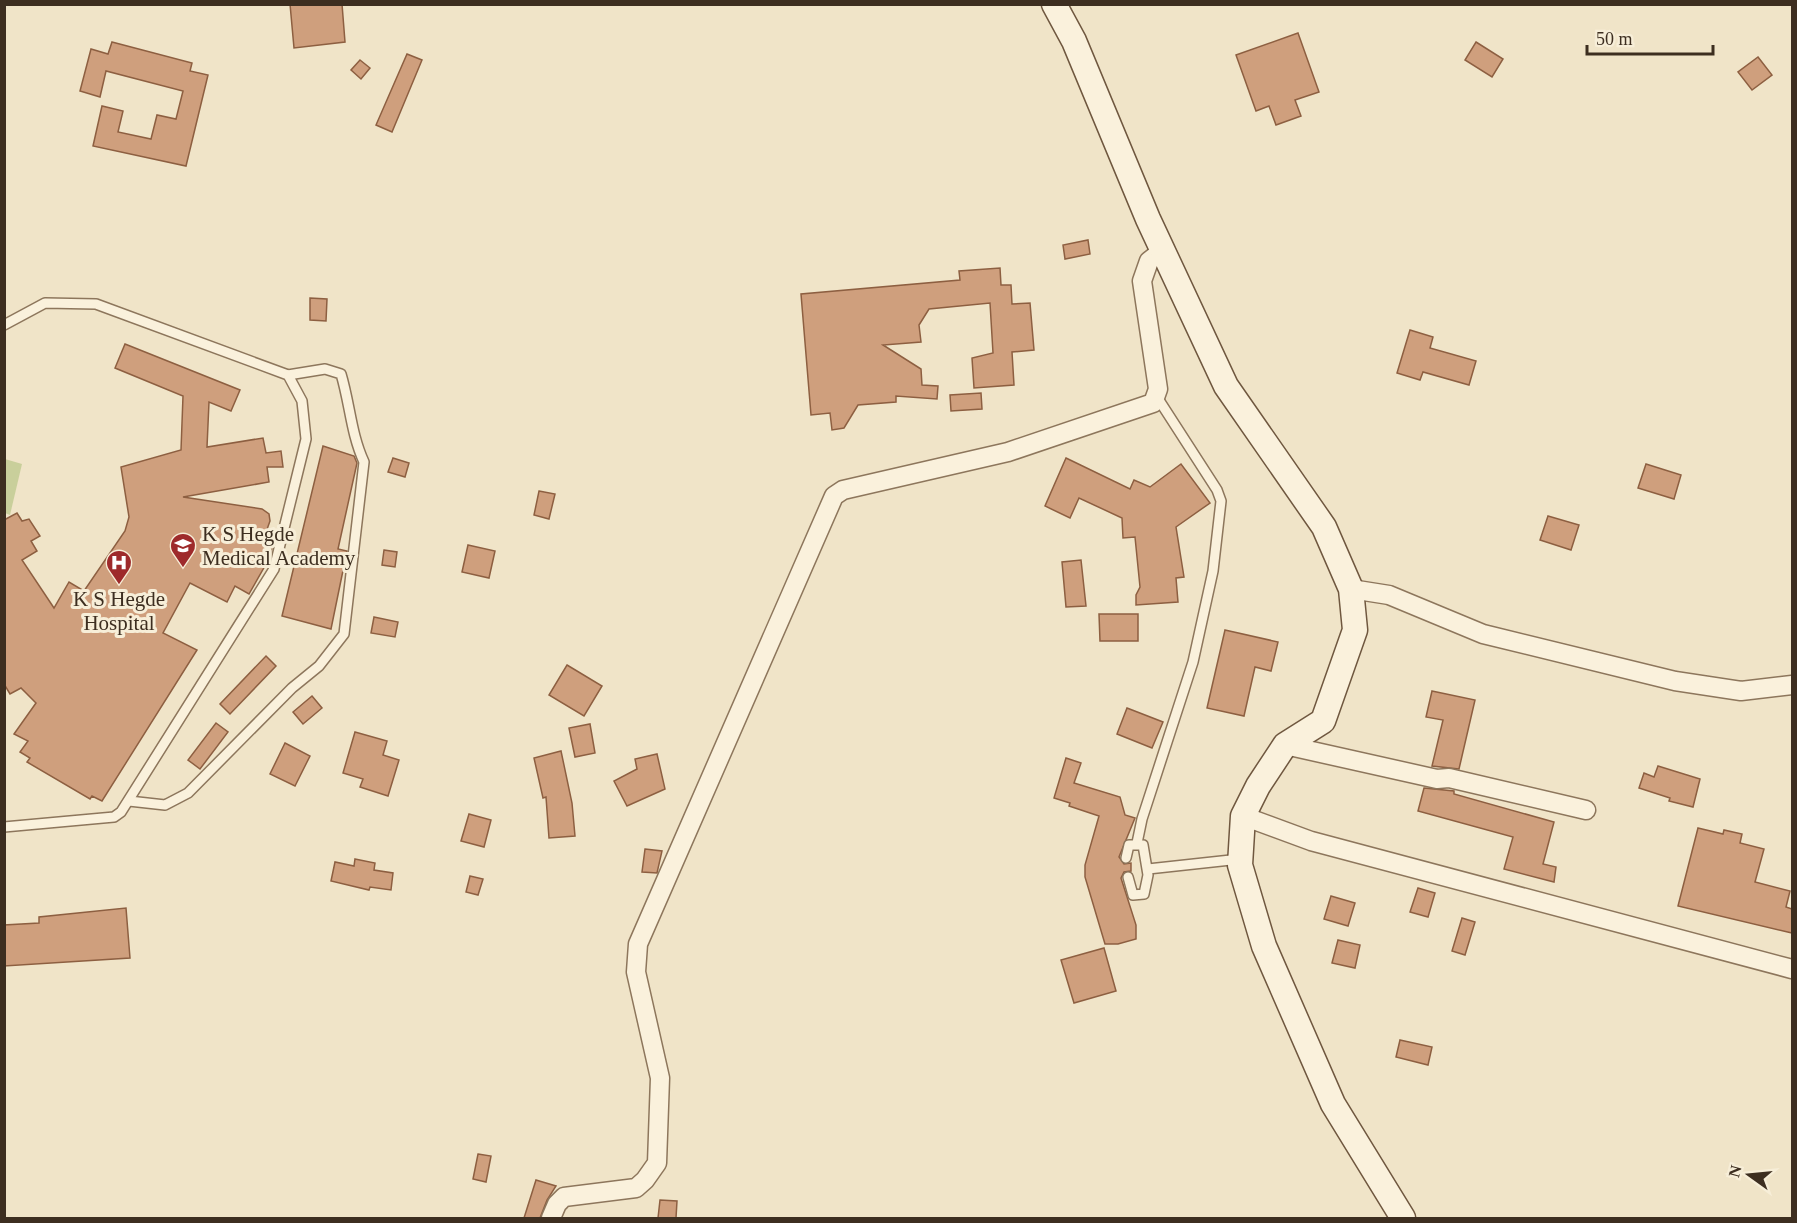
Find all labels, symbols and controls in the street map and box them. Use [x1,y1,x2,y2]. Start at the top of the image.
scale bar [1587,18,1713,56]
text: 50 m [1596,29,1633,49]
place label: K S Hegde Medical Academy [202,522,356,570]
school or university icon: K S Hegde Medical Academy [168,531,198,569]
hospital icon: K S Hegde Hospital [104,548,134,586]
place label: K S Hegde Hospital [73,587,165,635]
north arrow [1719,1145,1779,1205]
text: N [1725,1163,1745,1179]

